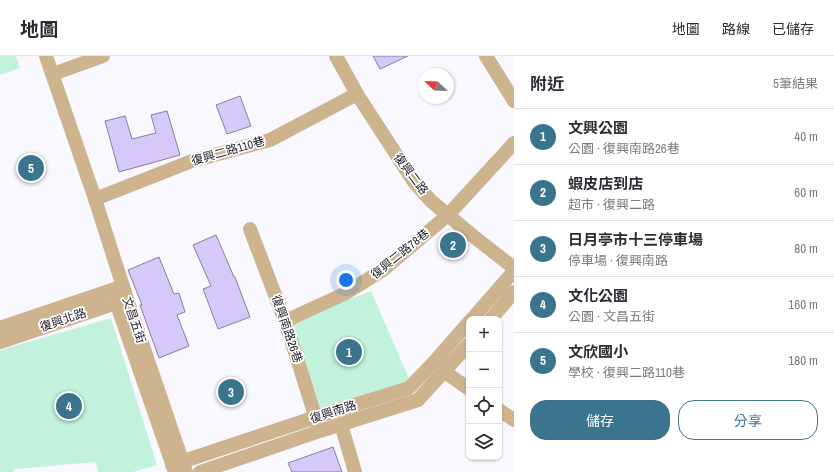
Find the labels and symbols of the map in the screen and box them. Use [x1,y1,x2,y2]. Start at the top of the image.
north arrow [418,68,454,104]
street label: 復興二路110巷 [189,133,267,169]
street label: 復興二路 [390,150,432,198]
pin: 5 [18,153,44,183]
street label: 復興二路78巷 [367,225,433,283]
pin: 2 [440,230,466,260]
your location [336,270,356,290]
street label: 復興南路26巷 [268,293,306,365]
street label: 文昌五街 [119,295,149,345]
street label: 復興北路 [38,305,88,335]
pin: 1 [336,337,362,367]
pin: 3 [218,377,244,407]
pin: 4 [56,391,82,421]
street label: 復興南路 [308,397,358,427]

